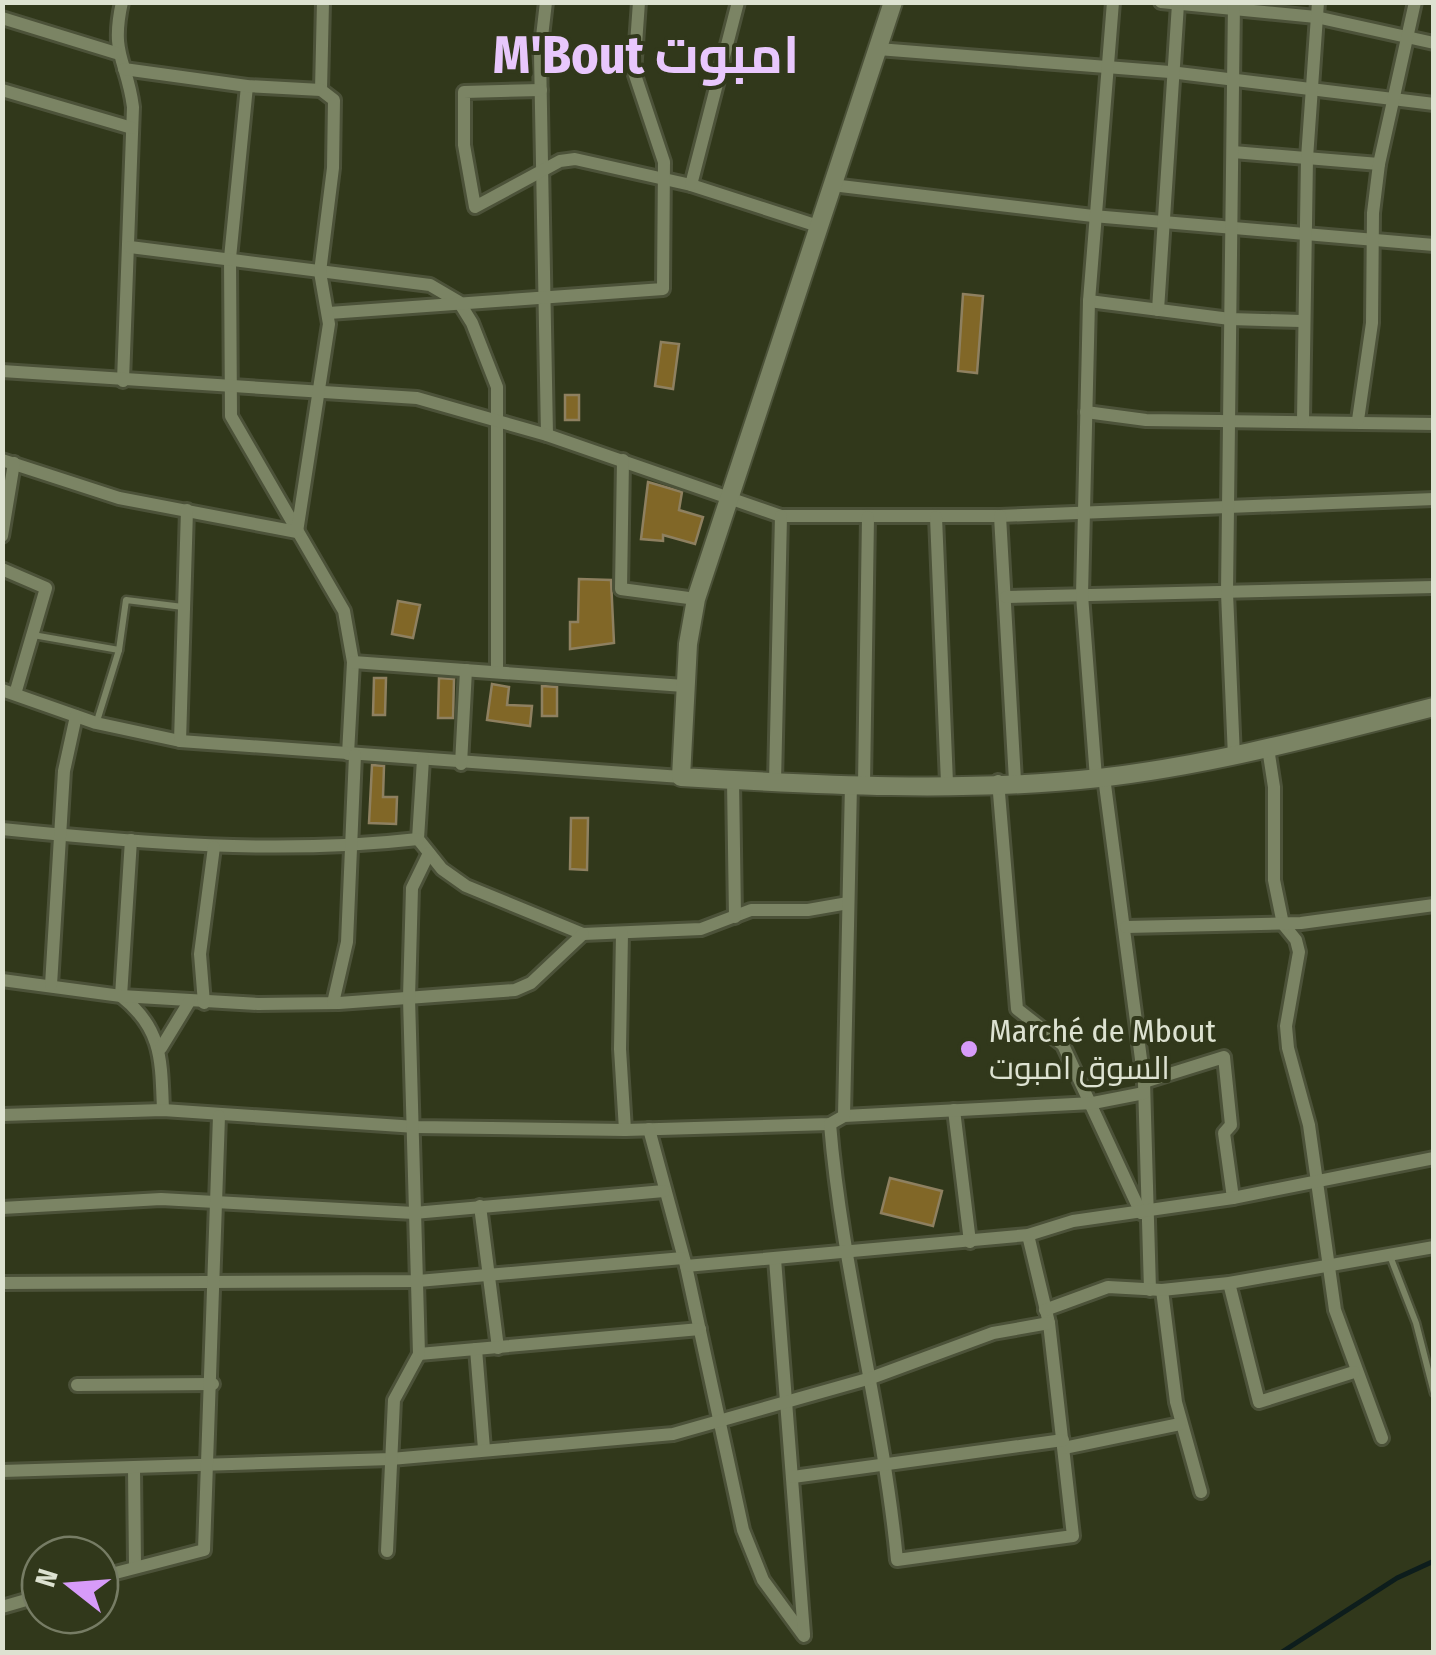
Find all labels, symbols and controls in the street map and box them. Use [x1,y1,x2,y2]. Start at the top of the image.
district label: M'Bout امبوت [493,24,799,87]
place label: Marché de Mbout السوق امبوت [989,1012,1216,1088]
marker: Marché de Mbout السوق امبوت [958,1038,980,1060]
north arrow [20,1535,120,1635]
text: N [28,1565,65,1591]

